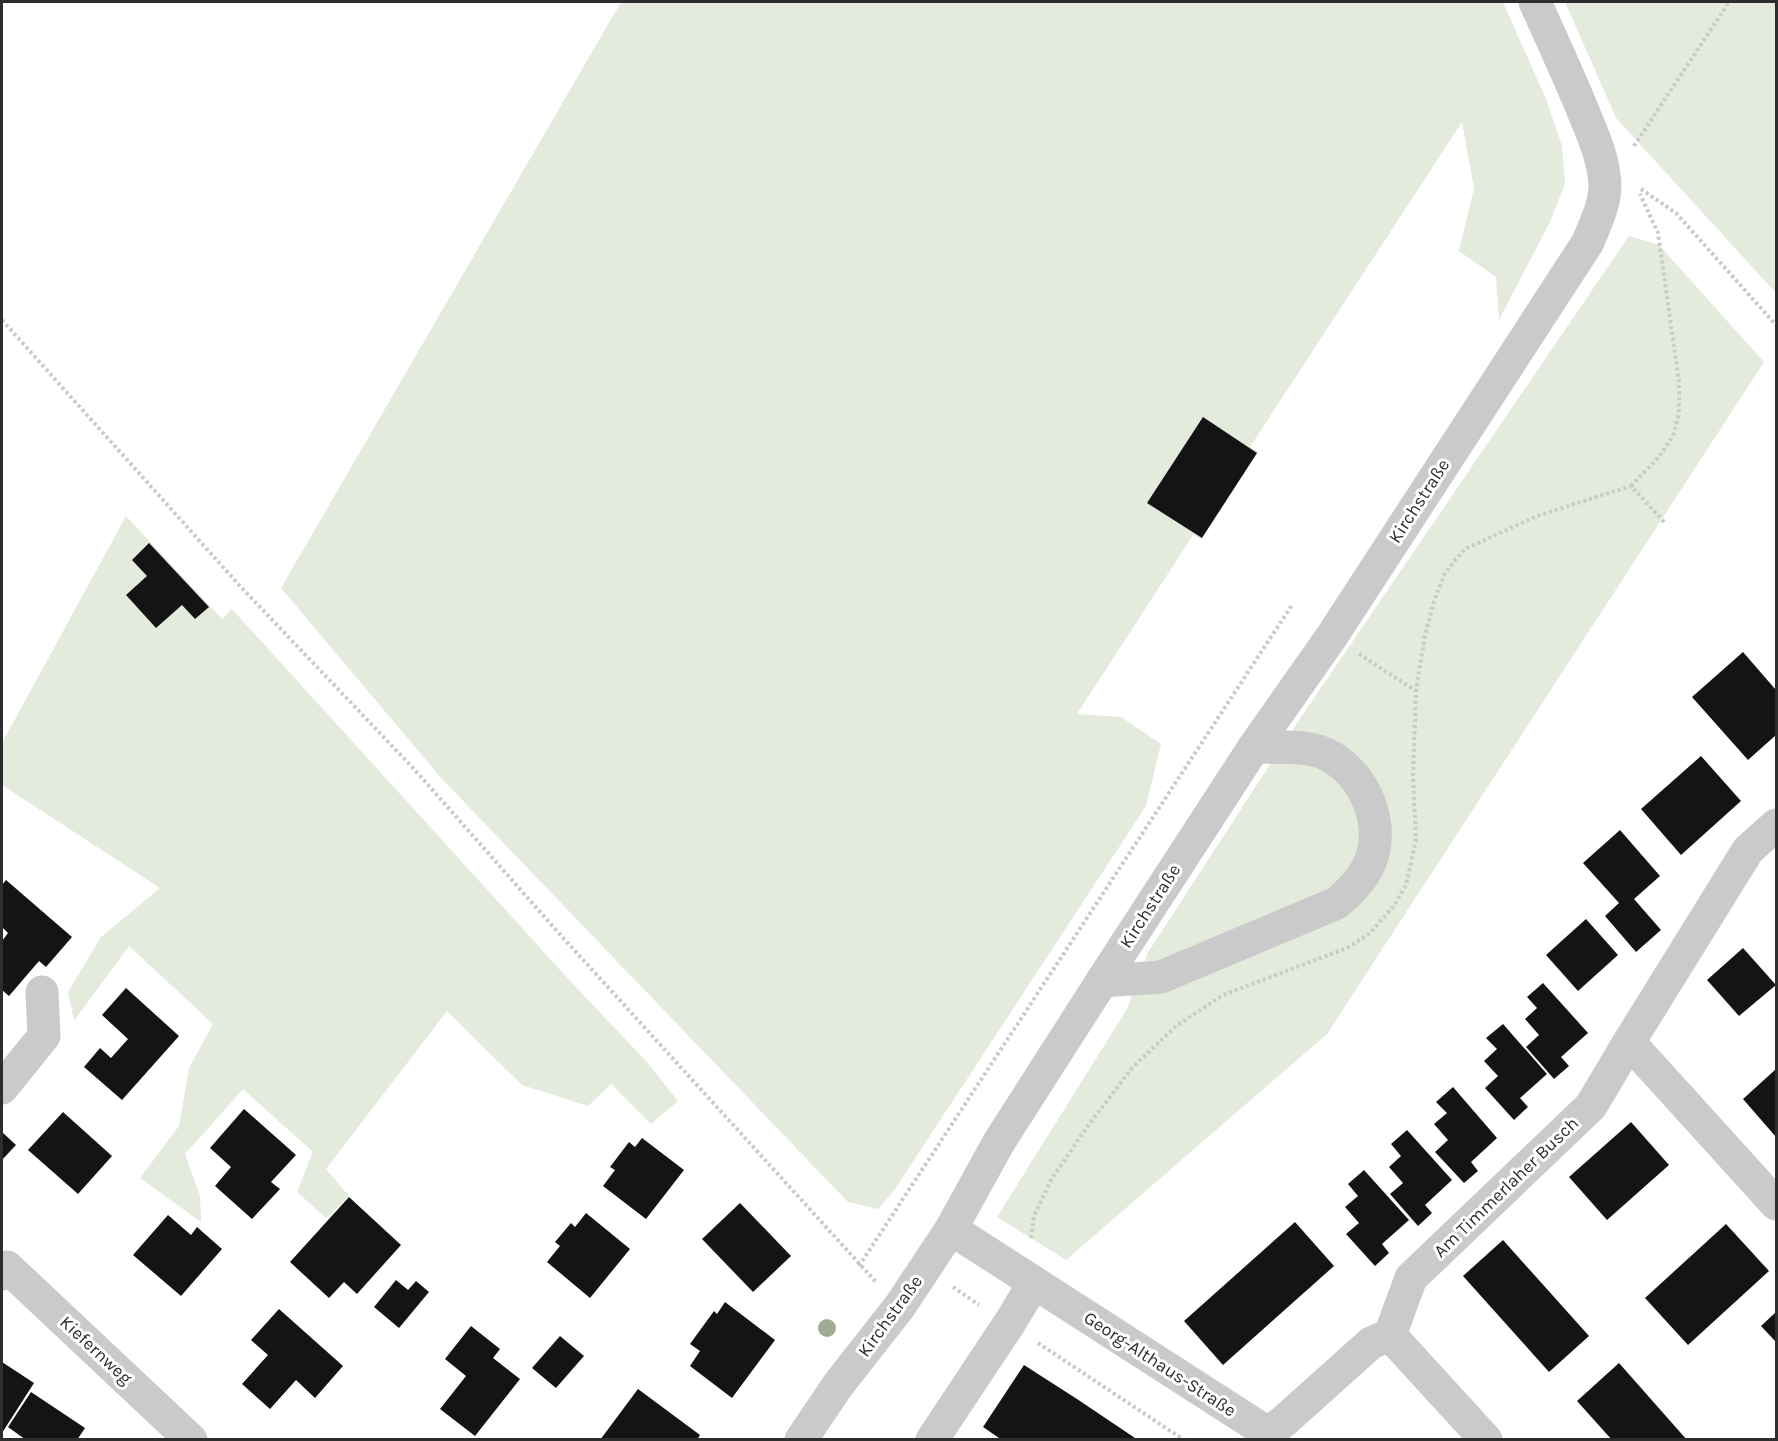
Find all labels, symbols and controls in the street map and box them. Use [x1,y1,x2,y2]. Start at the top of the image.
street label: Kirchstraße [1384,455,1454,547]
street label: Kirchstraße [1115,860,1185,952]
street label: Am Timmerlaher Busch [1429,1112,1583,1262]
street label: Kirchstraße [853,1271,927,1361]
street label: Georg-Althaus-Straße [1080,1307,1240,1421]
street label: Kiefernweg [55,1311,137,1389]

